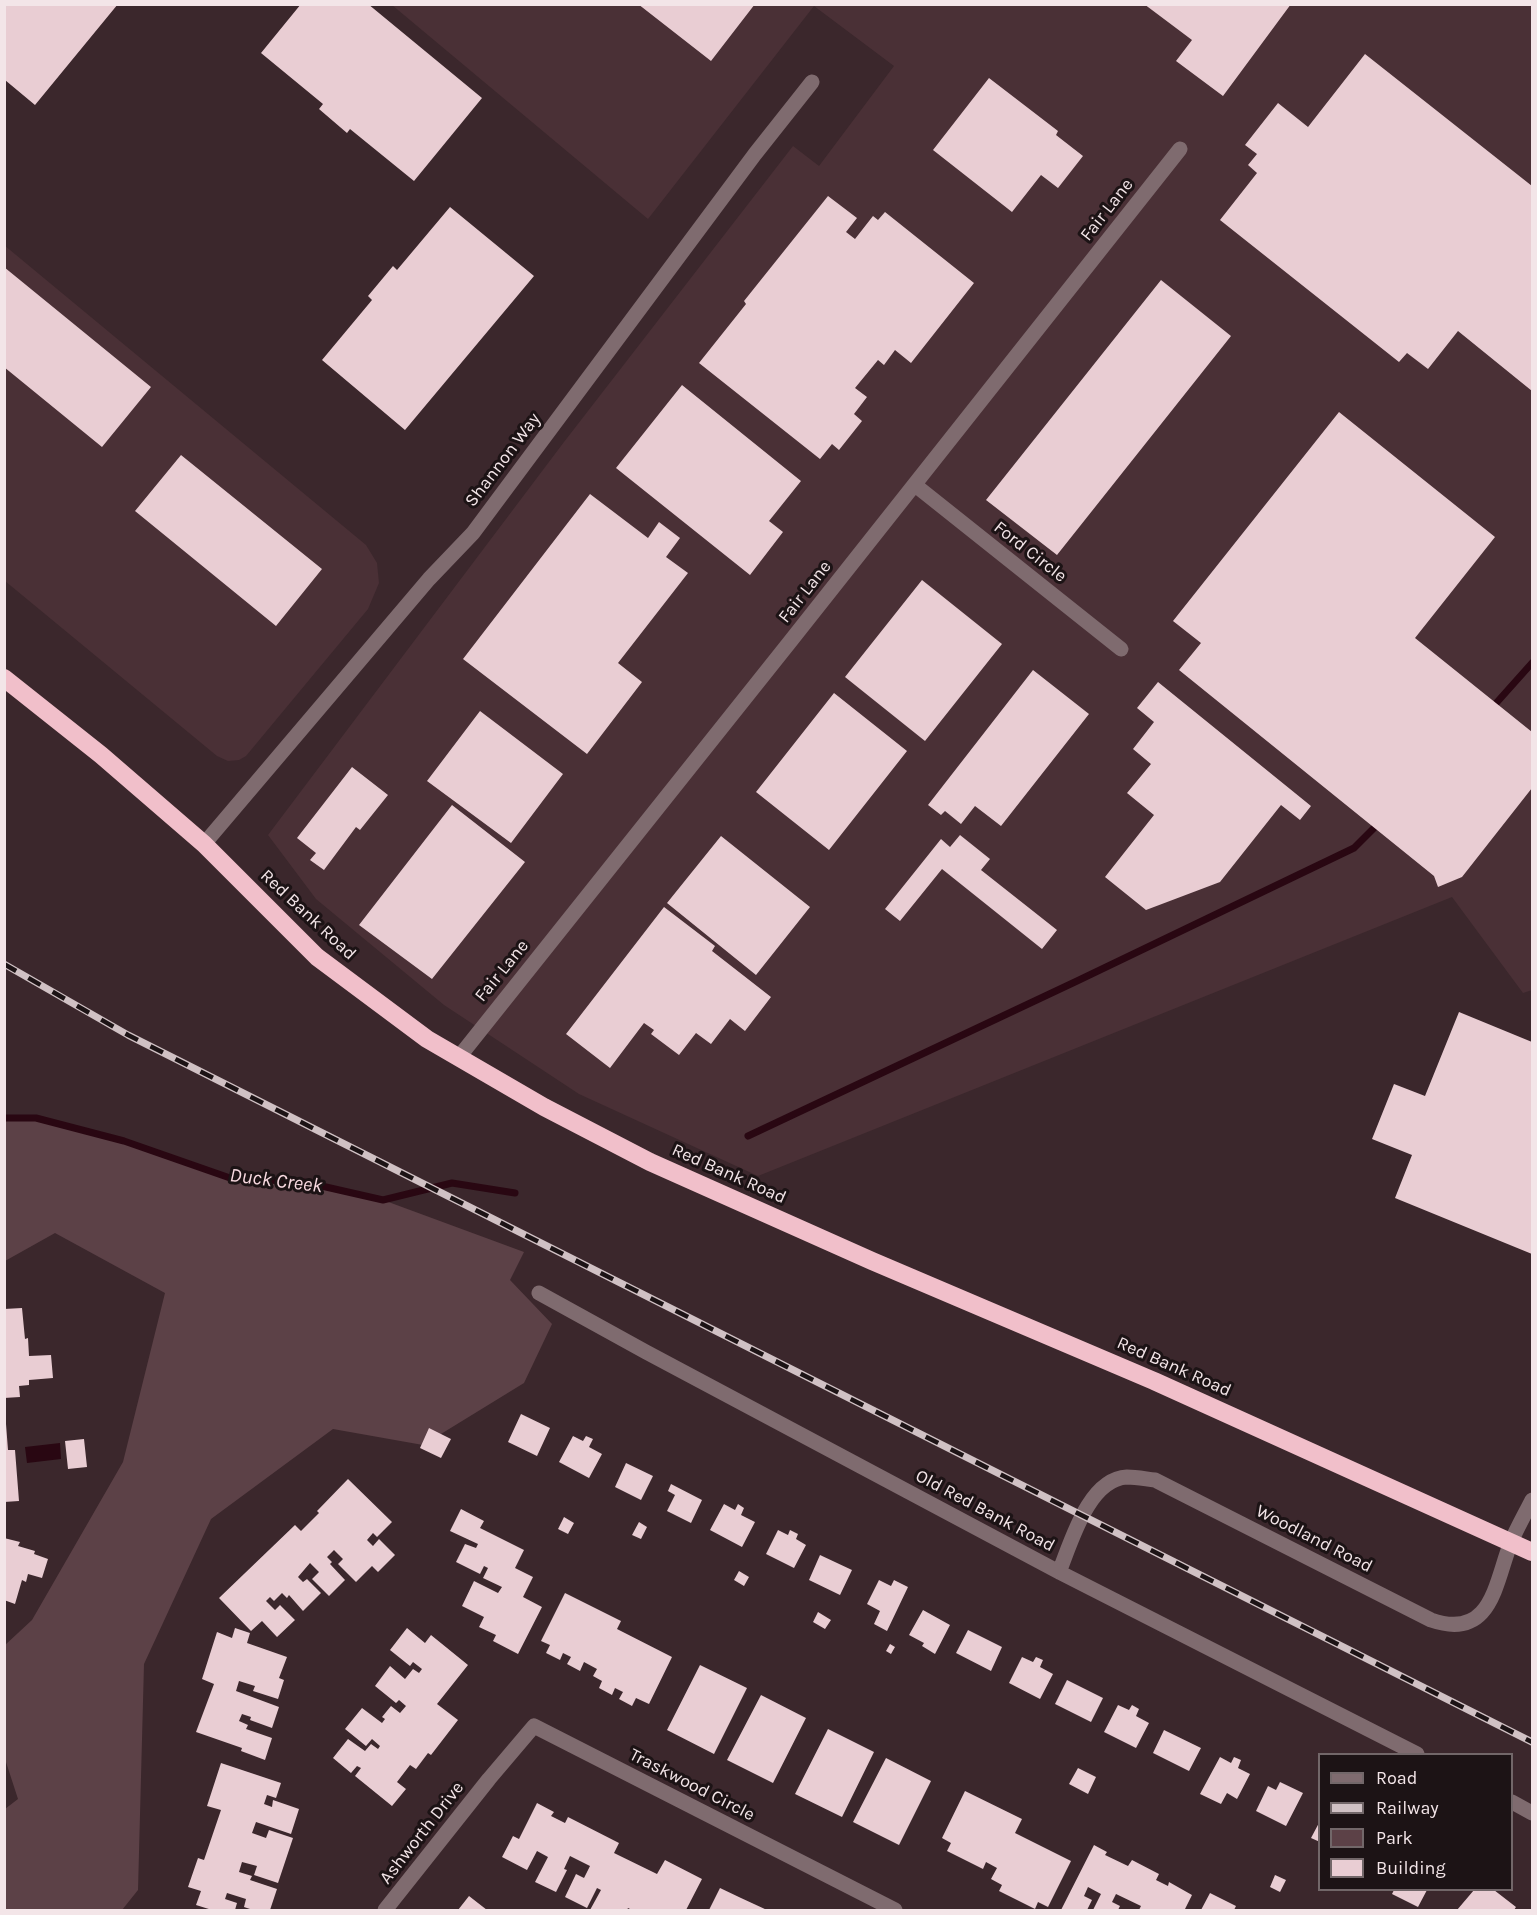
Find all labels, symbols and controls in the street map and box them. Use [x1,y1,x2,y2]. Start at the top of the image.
street label: Fair Lane [1076,174,1138,246]
street label: Shannon Way [461,409,545,511]
street label: Ford Circle [989,517,1071,587]
street label: Fair Lane [774,556,836,628]
street label: Red Bank Road [256,865,360,965]
street label: Fair Lane [470,936,534,1006]
street label: Red Bank Road [668,1139,790,1209]
water label: Duck Creek [228,1163,324,1199]
street label: Red Bank Road [1113,1332,1235,1402]
street label: Old Red Bank Road [912,1465,1058,1557]
street label: Woodland Road [1252,1500,1376,1578]
street label: Traskwood Circle [626,1744,758,1826]
legend [1318,1753,1513,1891]
text: Road [1376,1767,1417,1789]
street label: Ashworth Drive [375,1777,469,1889]
text: Railway [1376,1797,1439,1819]
text: Park [1376,1827,1413,1849]
text: Building [1376,1857,1446,1879]

